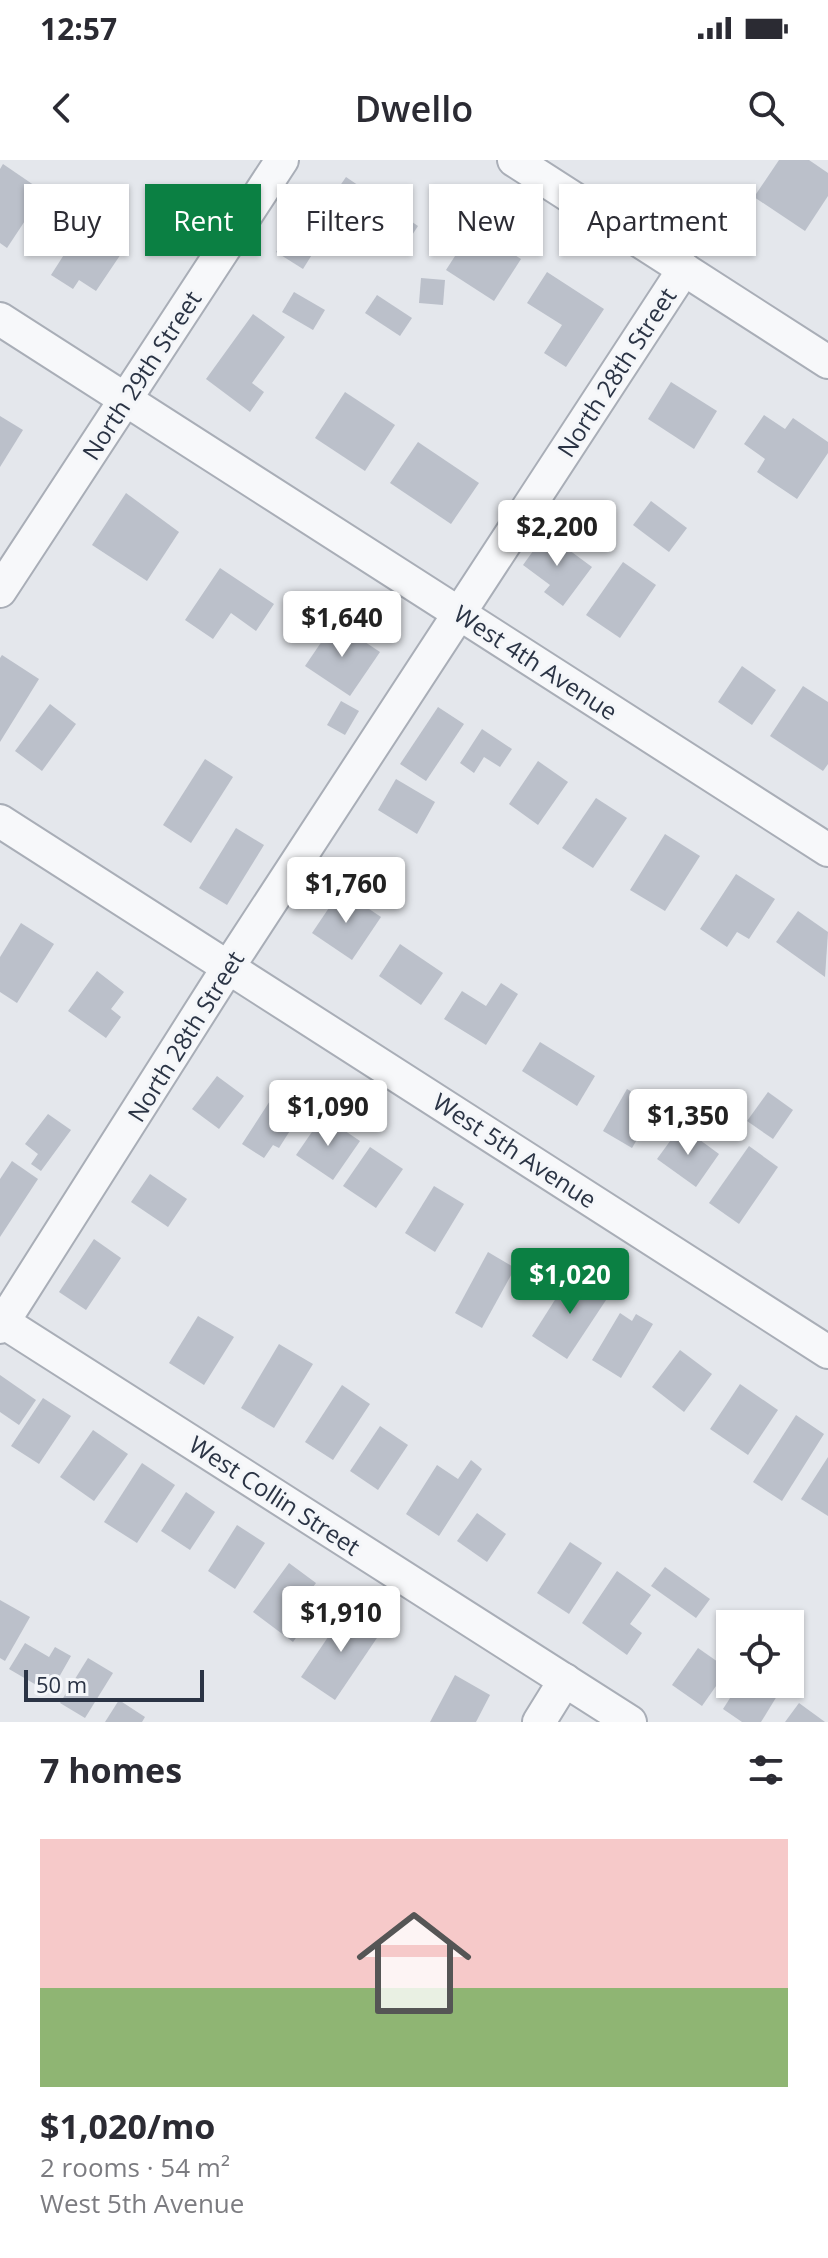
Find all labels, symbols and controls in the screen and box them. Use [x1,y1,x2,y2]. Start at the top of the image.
text: 12:57 [40,8,117,49]
text: Dwello [355,84,473,133]
icon: back [40,86,84,130]
icon: search [744,86,788,130]
chip: Buy [24,184,129,256]
chip: Rent [145,184,261,256]
chip: Filters [277,184,413,256]
chip: New [429,184,543,256]
chip: Apartment [559,184,756,256]
street label: North 28th Street [549,281,683,463]
street label: North 29th Street [74,284,208,466]
pin: $2,200 [492,500,622,568]
text: $2,200 [516,508,598,544]
pin: $1,640 [277,591,407,659]
street label: West 4th Avenue [448,597,624,727]
text: $1,640 [301,599,383,635]
pin: $1,760 [281,857,411,925]
text: $1,760 [305,865,387,901]
street label: North 28th Street [119,944,251,1128]
pin: $1,090 [263,1080,393,1148]
street label: West 5th Avenue [427,1085,603,1215]
text: $1,090 [287,1088,369,1124]
pin: $1,350 [623,1089,753,1157]
text: $1,350 [647,1097,729,1133]
pin: $1,020 [505,1248,635,1316]
text: $1,020 [529,1256,611,1292]
street label: West Collin Street [183,1427,367,1563]
pin: $1,910 [276,1586,406,1654]
text: $1,910 [300,1594,382,1630]
map controls [716,1610,804,1698]
button: locate [716,1610,804,1698]
scale bar [24,1666,204,1702]
text: 50 m [36,1669,87,1699]
text: 7 homes [40,1747,182,1793]
icon: filters [744,1748,788,1792]
icon: home [342,1891,486,2035]
text: $1,020/mo [40,2103,215,2149]
text: 2 rooms · 54 m² [40,2149,230,2185]
text: West 5th Avenue [40,2185,244,2221]

